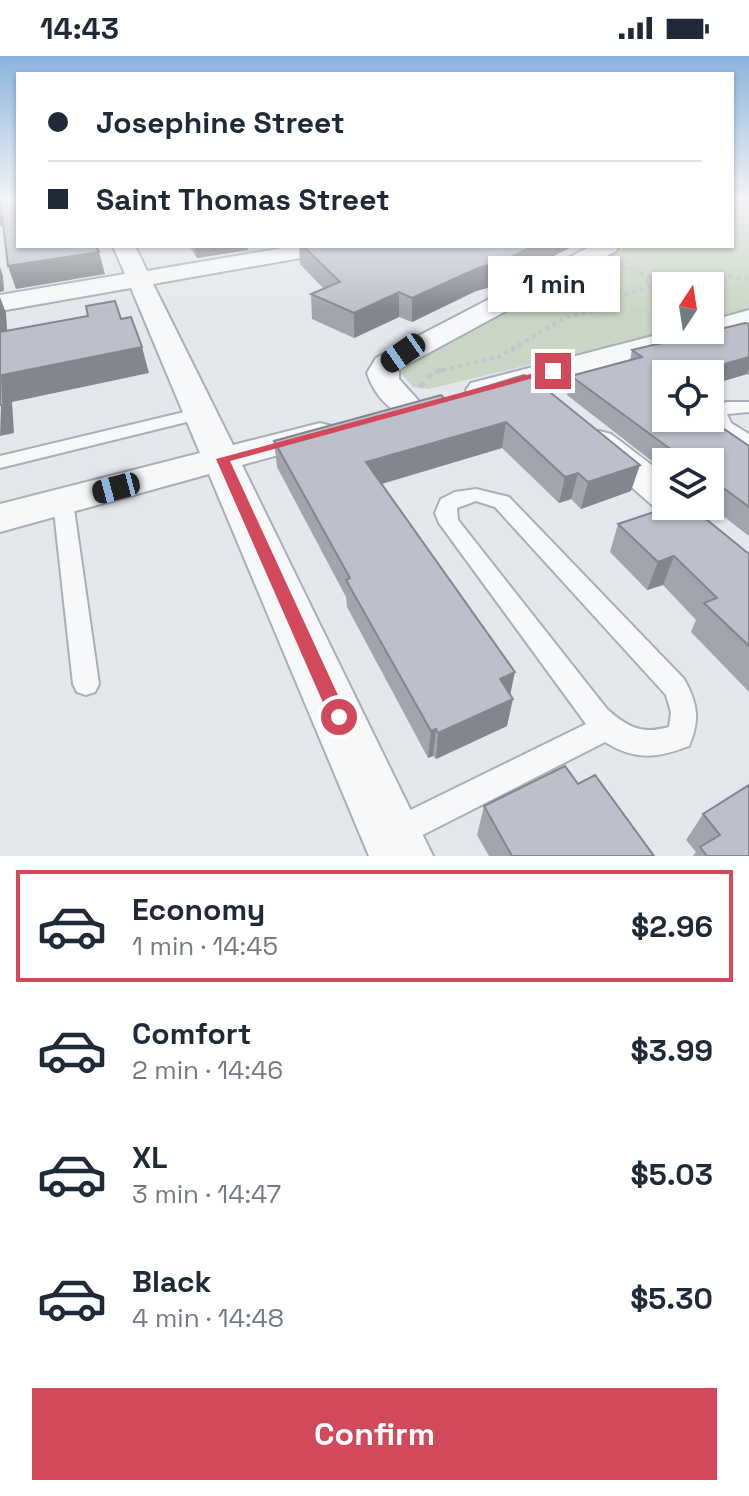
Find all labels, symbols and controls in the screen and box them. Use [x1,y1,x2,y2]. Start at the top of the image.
text: 14:43 [40,9,119,48]
text: Josephine Street [96,103,345,142]
text: Saint Thomas Street [96,180,390,219]
callout: 1 min [487,255,619,311]
text: 1 min [522,267,586,301]
north arrow [652,272,724,344]
map controls [652,272,724,520]
car [376,329,430,377]
route end [535,353,571,389]
button: locate [652,360,724,432]
button: layers [652,448,724,520]
car [90,470,142,506]
route start [321,699,357,735]
icon: car [36,890,108,962]
text: Economy [132,890,265,929]
text: $2.96 [631,907,713,946]
text: 1 min · 14:45 [132,929,278,963]
icon: car [36,1014,108,1086]
text: Comfort [132,1014,251,1053]
text: $3.99 [631,1031,713,1070]
text: 2 min · 14:46 [132,1053,283,1087]
icon: car [36,1138,108,1210]
text: XL [132,1138,168,1177]
text: $5.03 [631,1155,713,1194]
text: 3 min · 14:47 [132,1177,281,1211]
icon: car [36,1262,108,1334]
text: Black [132,1262,211,1301]
text: $5.30 [630,1279,713,1318]
text: 4 min · 14:48 [132,1301,284,1335]
button: Confirm [32,1388,717,1480]

